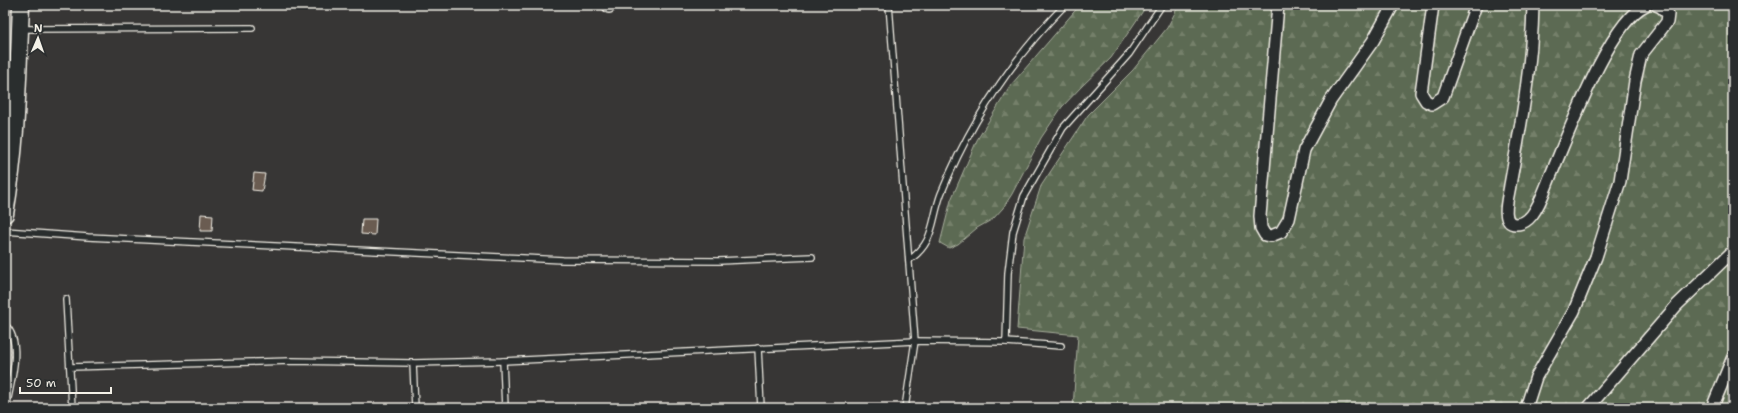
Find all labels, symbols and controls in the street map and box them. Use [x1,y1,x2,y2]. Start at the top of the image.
north arrow [18,18,58,58]
text: N [34,21,43,36]
scale bar [20,369,111,395]
text: 50 m [26,375,56,391]

